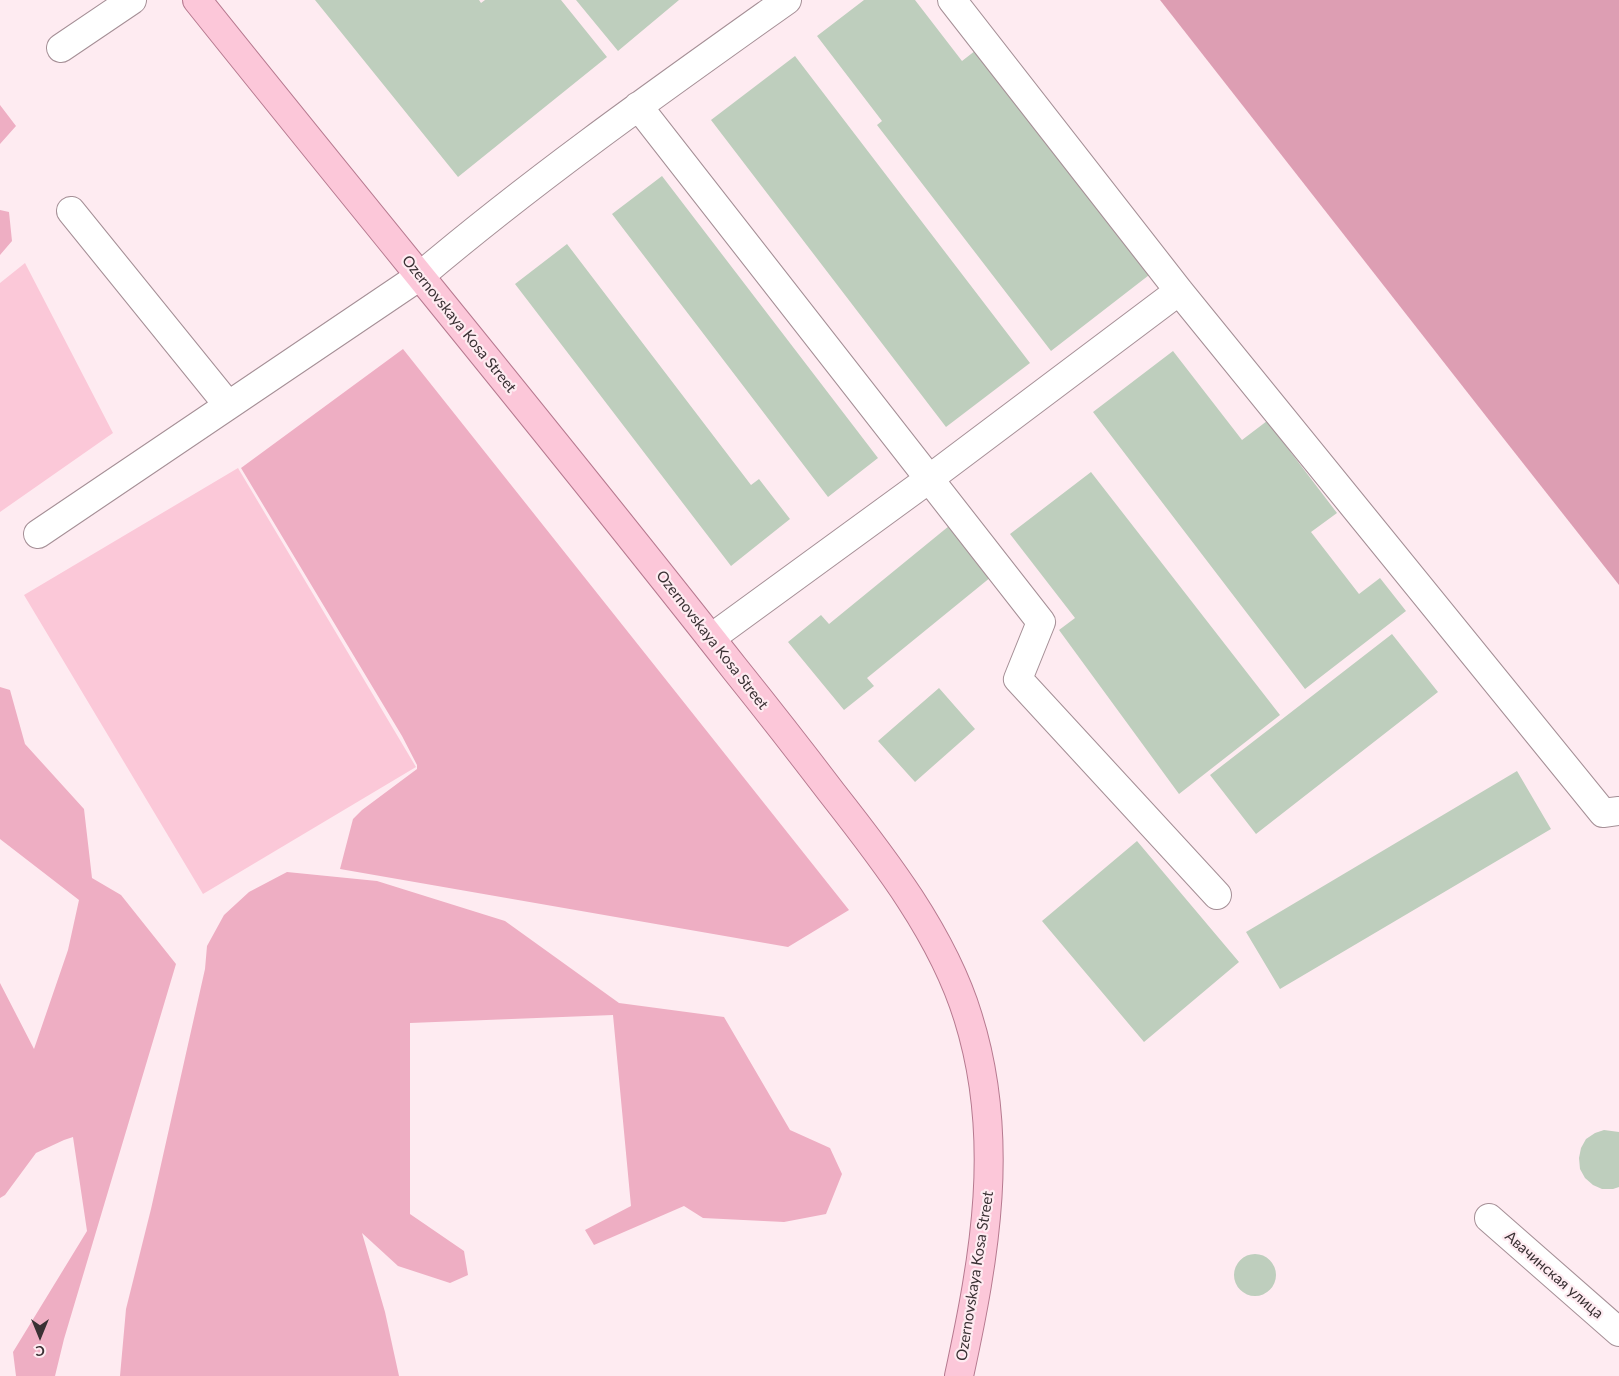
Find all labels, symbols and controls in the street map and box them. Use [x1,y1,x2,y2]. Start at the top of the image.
street label: Ozernovskaya Kosa Street [398,252,520,396]
street label: Ozernovskaya Kosa Street [652,567,772,713]
street label: Ozernovskaya Kosa Street [953,1190,997,1362]
street label: Авачинская улица [1501,1227,1607,1323]
north arrow [15,1311,65,1361]
text: С [35,1343,45,1360]

